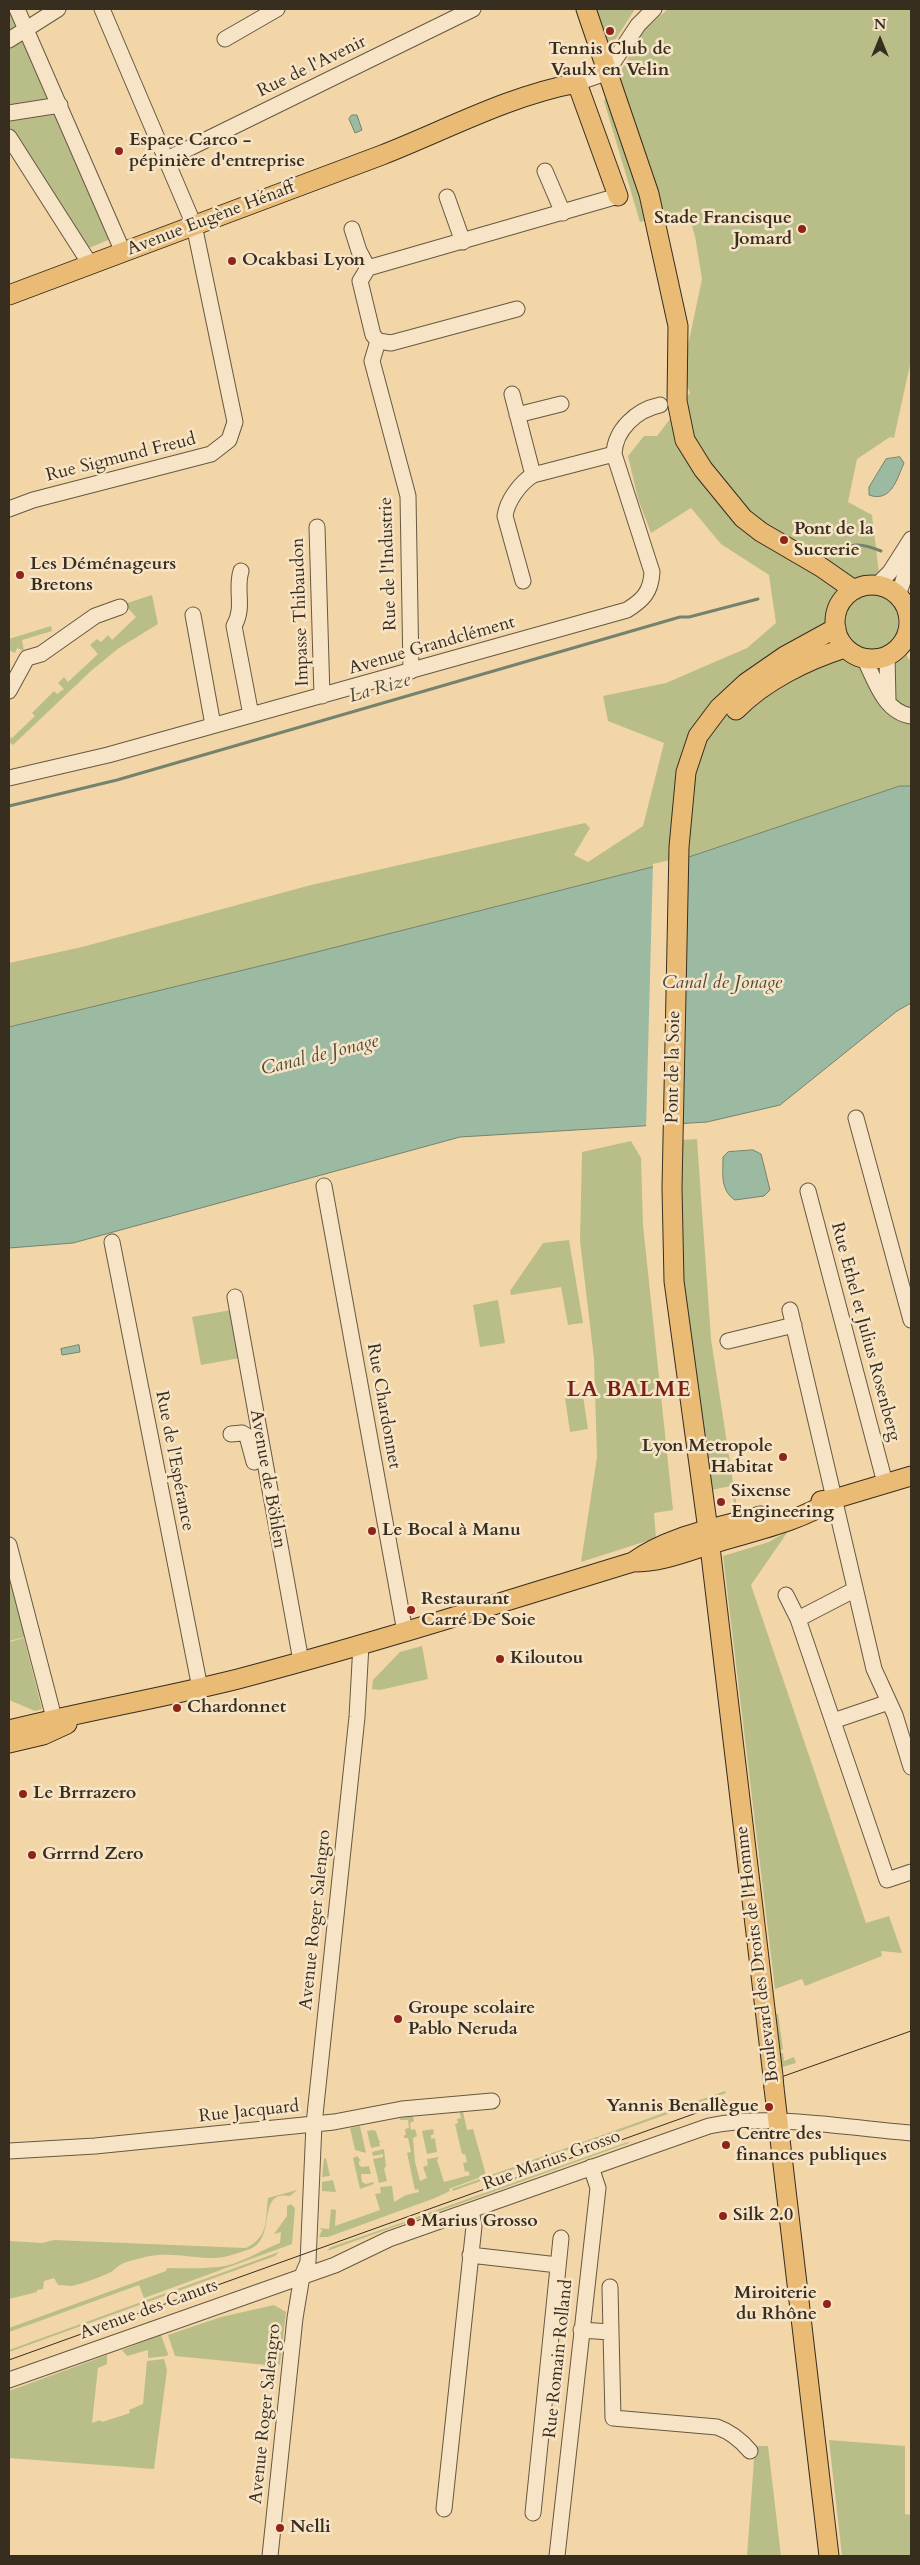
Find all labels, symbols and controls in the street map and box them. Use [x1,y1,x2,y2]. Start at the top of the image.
north arrow [855,15,905,65]
text: N [874,15,886,34]
marker: Tennis Club de Vaulx en Velin [604,25,616,37]
street label: Rue de l'Avenir [254,31,370,103]
place label: Tennis Club de Vaulx en Velin [548,39,672,82]
place label: Espace Carco - pépinière d'entreprise [129,130,305,172]
marker: Espace Carco - pépinière d'entreprise [113,145,125,157]
street label: Avenue Eugène Hénaff [124,177,298,261]
place label: Stade Francisque Jomard [654,208,792,250]
marker: Stade Francisque Jomard [796,223,808,235]
place label: Ocakbasi Lyon [242,250,365,272]
marker: Ocakbasi Lyon [226,255,238,267]
street label: Rue Sigmund Freud [44,429,198,487]
street label: Rue de l'Industrie [376,497,402,631]
place label: Pont de la Sucrerie [794,519,874,562]
marker: Pont de la Sucrerie [778,534,790,546]
street label: Impasse Thibaudon [288,537,314,687]
place label: Les Déménageurs Bretons [30,554,176,596]
marker: Les Déménageurs Bretons [14,569,26,581]
street label: Avenue Grandclément [346,612,518,680]
water label: La Rize [347,669,413,709]
water label: Canal de Jonage [662,973,782,995]
street label: Pont de la Soie [662,1010,686,1124]
water label: Canal de Jonage [259,1030,381,1082]
street label: Rue Ethel et Julius Rosenberg [825,1220,905,1444]
street label: Rue Chardonnet [361,1342,405,1470]
district label: LA BALME [565,1378,693,1404]
street label: Rue de l'Espérance [150,1389,198,1533]
street label: Avenue de Böhlen [244,1408,290,1550]
place label: Lyon Metropole Habitat [642,1436,773,1478]
marker: Lyon Metropole Habitat [777,1451,789,1463]
place label: Sixense Engineering [731,1481,834,1524]
marker: Sixense Engineering [715,1496,727,1508]
place label: Le Bocal à Manu [382,1520,521,1542]
marker: Le Bocal à Manu [366,1525,378,1537]
place label: Restaurant Carré De Soie [421,1589,536,1632]
marker: Restaurant Carré De Soie [405,1604,417,1616]
place label: Kiloutou [510,1648,583,1670]
marker: Kiloutou [494,1653,506,1665]
place label: Chardonnet [187,1697,286,1719]
marker: Chardonnet [171,1702,183,1714]
place label: Le Brrrazero [33,1783,136,1805]
marker: Le Brrrazero [17,1788,29,1800]
street label: Boulevard des Droits de l'Homme [732,1825,784,2083]
street label: Avenue Roger Salengro [296,1829,336,2011]
place label: Grrrnd Zero [42,1844,144,1866]
marker: Grrrnd Zero [26,1849,38,1861]
place label: Groupe scolaire Pablo Neruda [408,1998,535,2040]
marker: Groupe scolaire Pablo Neruda [392,2013,404,2025]
street label: Rue Jacquard [198,2096,300,2128]
place label: Yannis Benallègue [606,2096,759,2118]
marker: Yannis Benallègue [763,2101,775,2113]
place label: Centre des finances publiques [736,2124,887,2166]
street label: Rue Marius Grosso [480,2126,624,2196]
marker: Centre des finances publiques [720,2139,732,2151]
place label: Silk 2.0 [733,2205,793,2227]
marker: Silk 2.0 [717,2210,729,2222]
place label: Marius Grosso [421,2211,538,2233]
marker: Marius Grosso [405,2216,417,2228]
street label: Avenue des Canuts [77,2275,221,2345]
street label: Rue Romain Rolland [540,2278,578,2440]
place label: Miroiterie du Rhône [734,2283,817,2326]
marker: Miroiterie du Rhône [821,2298,833,2310]
street label: Avenue Roger Salengro [246,2323,286,2505]
place label: Nelli [290,2517,331,2539]
marker: Nelli [274,2522,286,2534]

